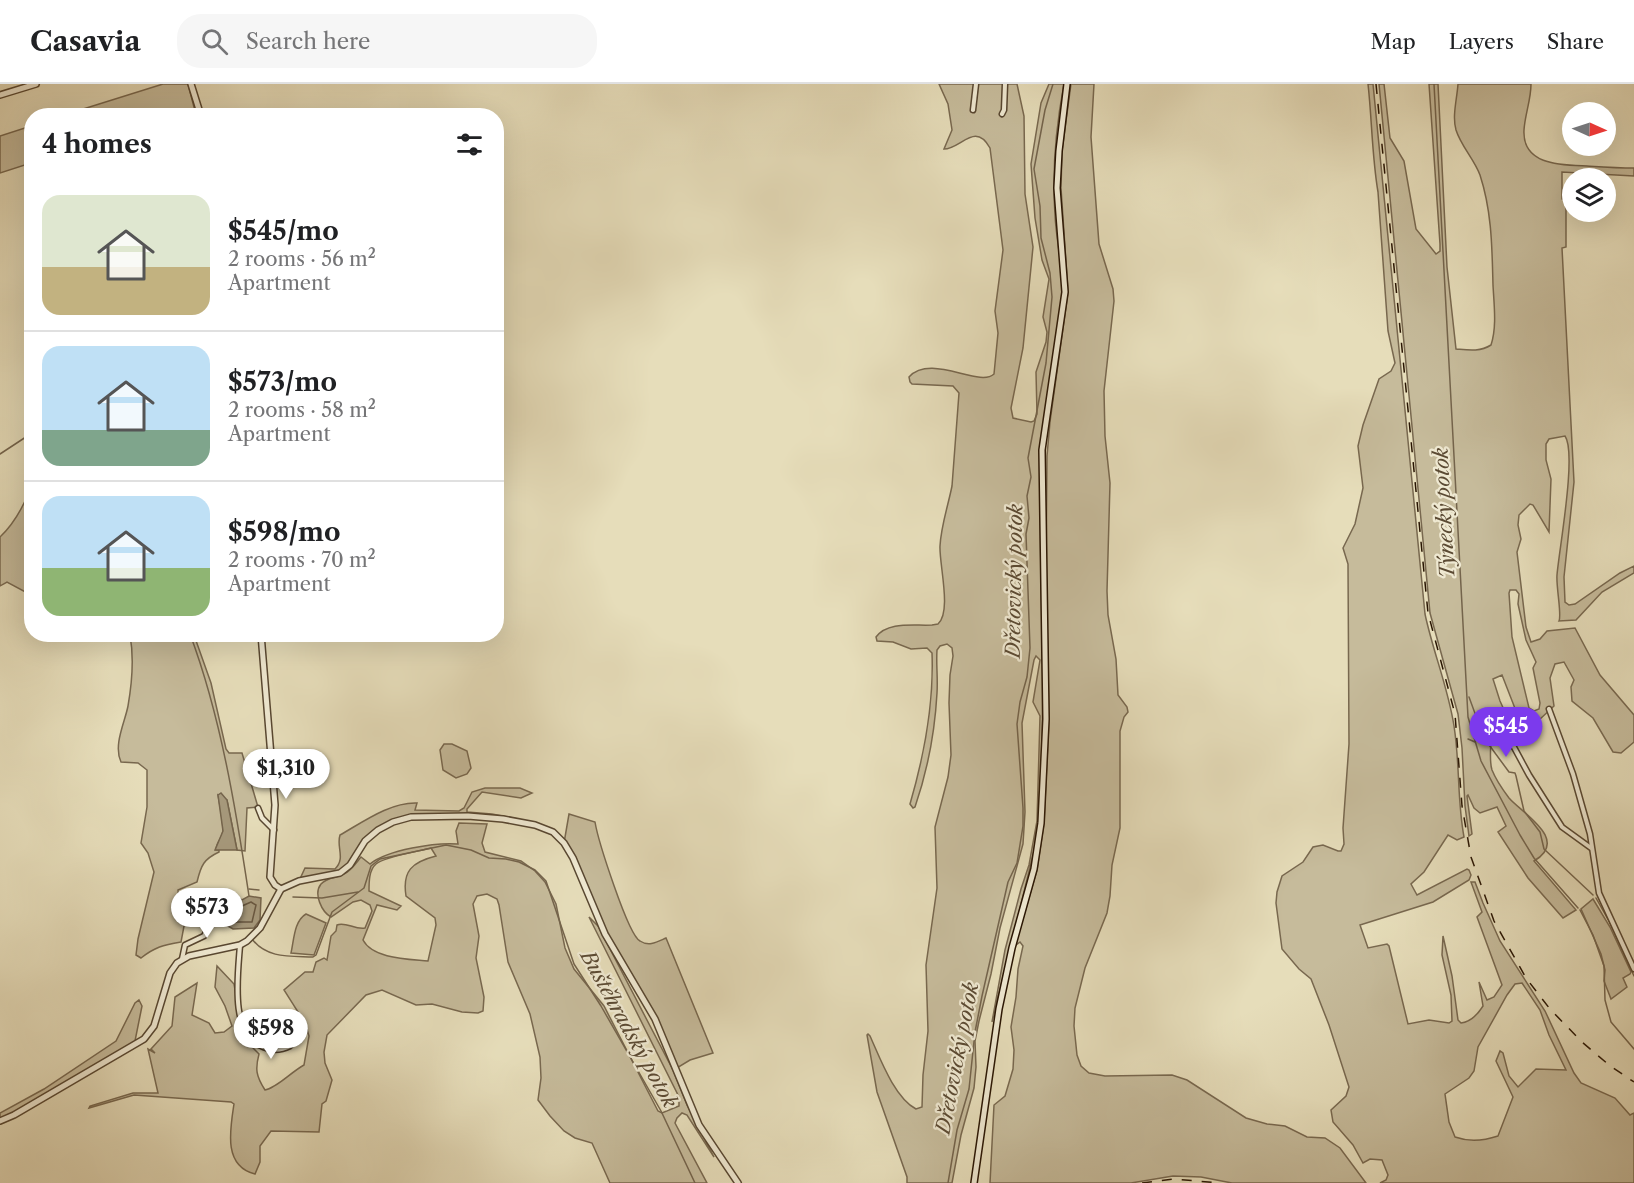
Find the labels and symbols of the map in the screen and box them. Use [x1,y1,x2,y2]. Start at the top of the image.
north arrow [1562,102,1616,156]
water label: Týnecký potok [1429,446,1459,579]
water label: Dřetovický potok [1001,503,1027,660]
pin: $545 [1470,707,1542,758]
pin: $1,310 [237,749,335,800]
pin: $573 [171,888,243,939]
water label: Buštěhradský potok [575,944,683,1113]
water label: Dřetovický potok [930,979,984,1138]
pin: $598 [235,1009,307,1060]

